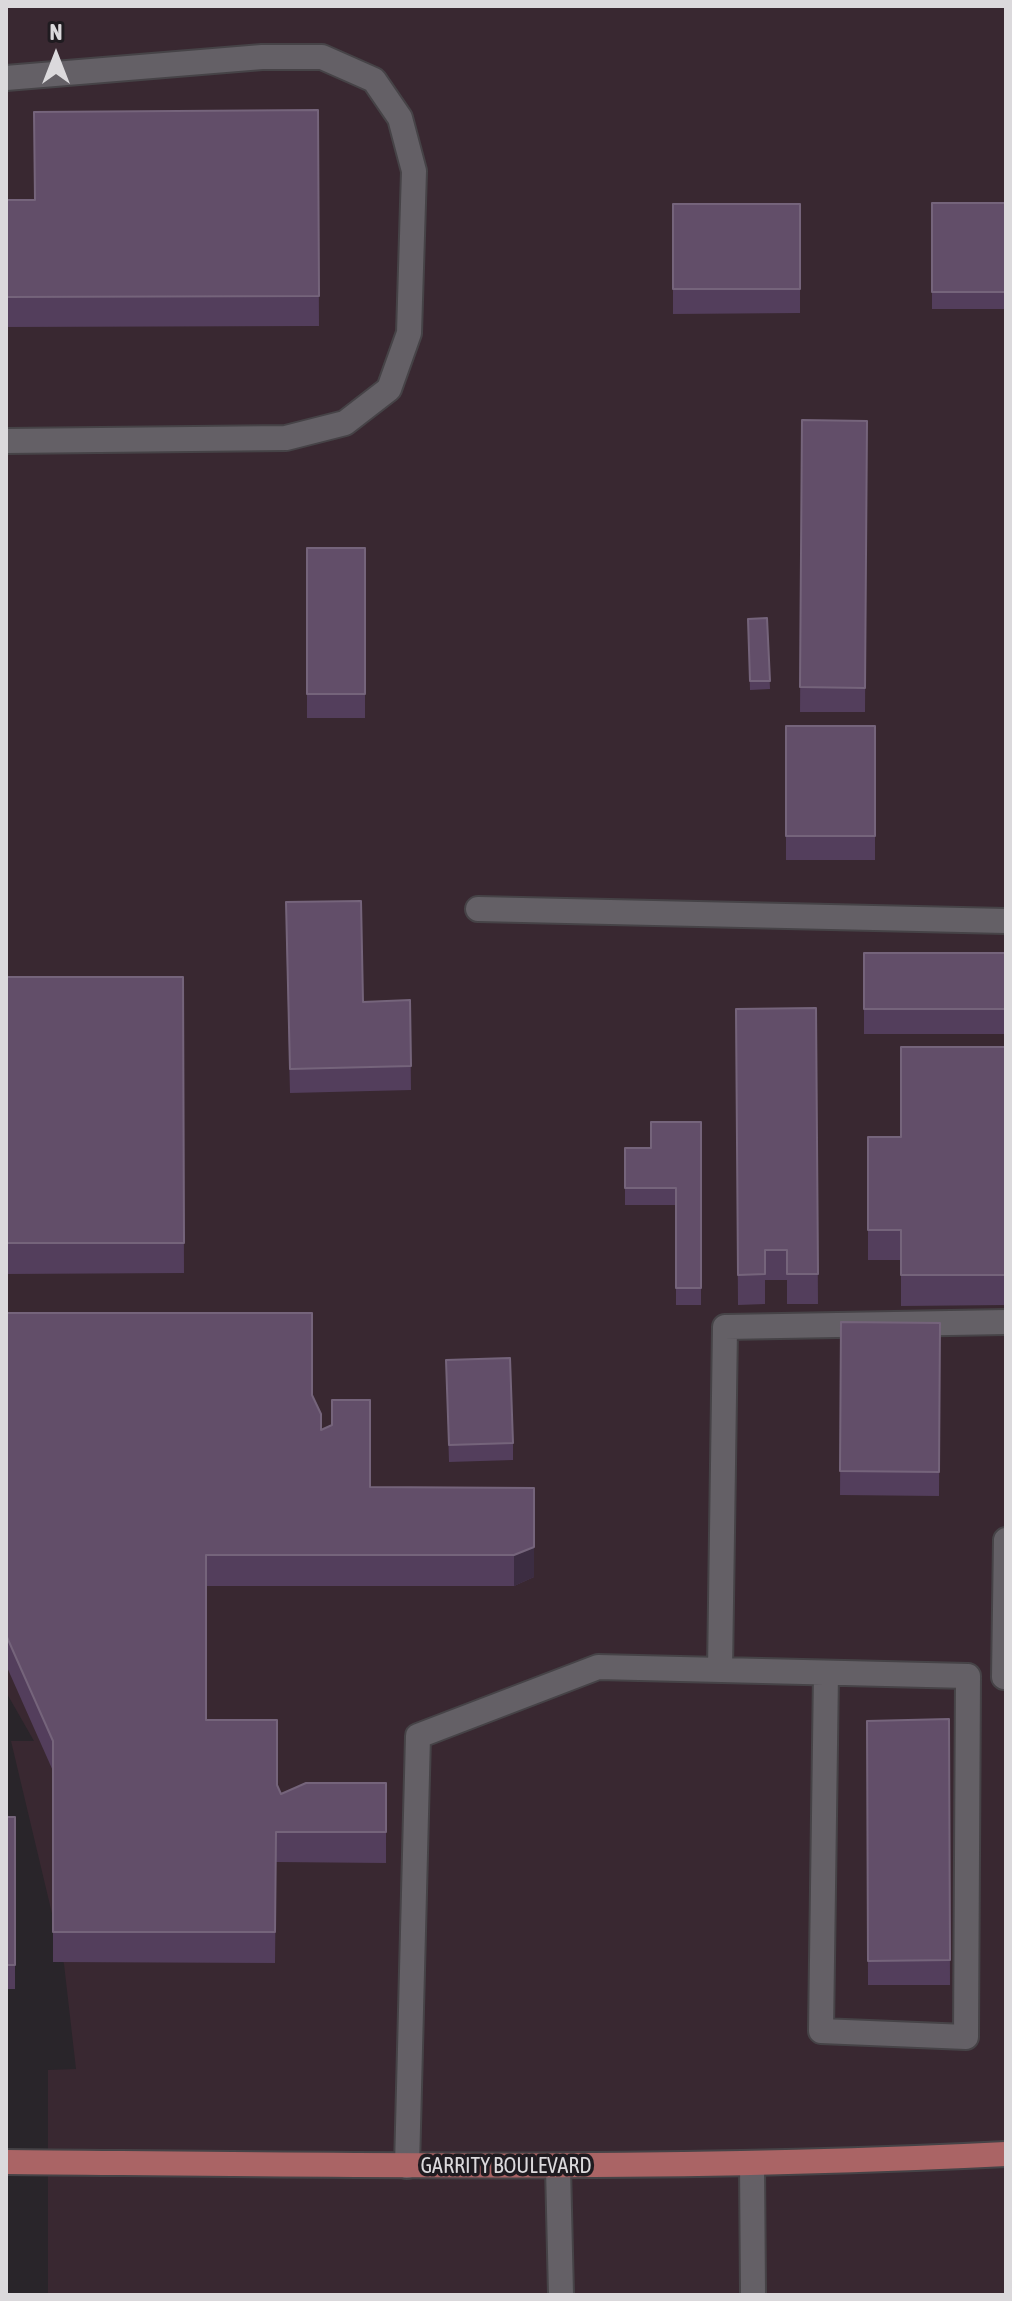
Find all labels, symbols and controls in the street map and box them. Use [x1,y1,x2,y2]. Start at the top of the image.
north arrow [16,16,96,96]
text: N [50,19,62,45]
street label: GARRITY BOULEVARD [420,2153,592,2179]

